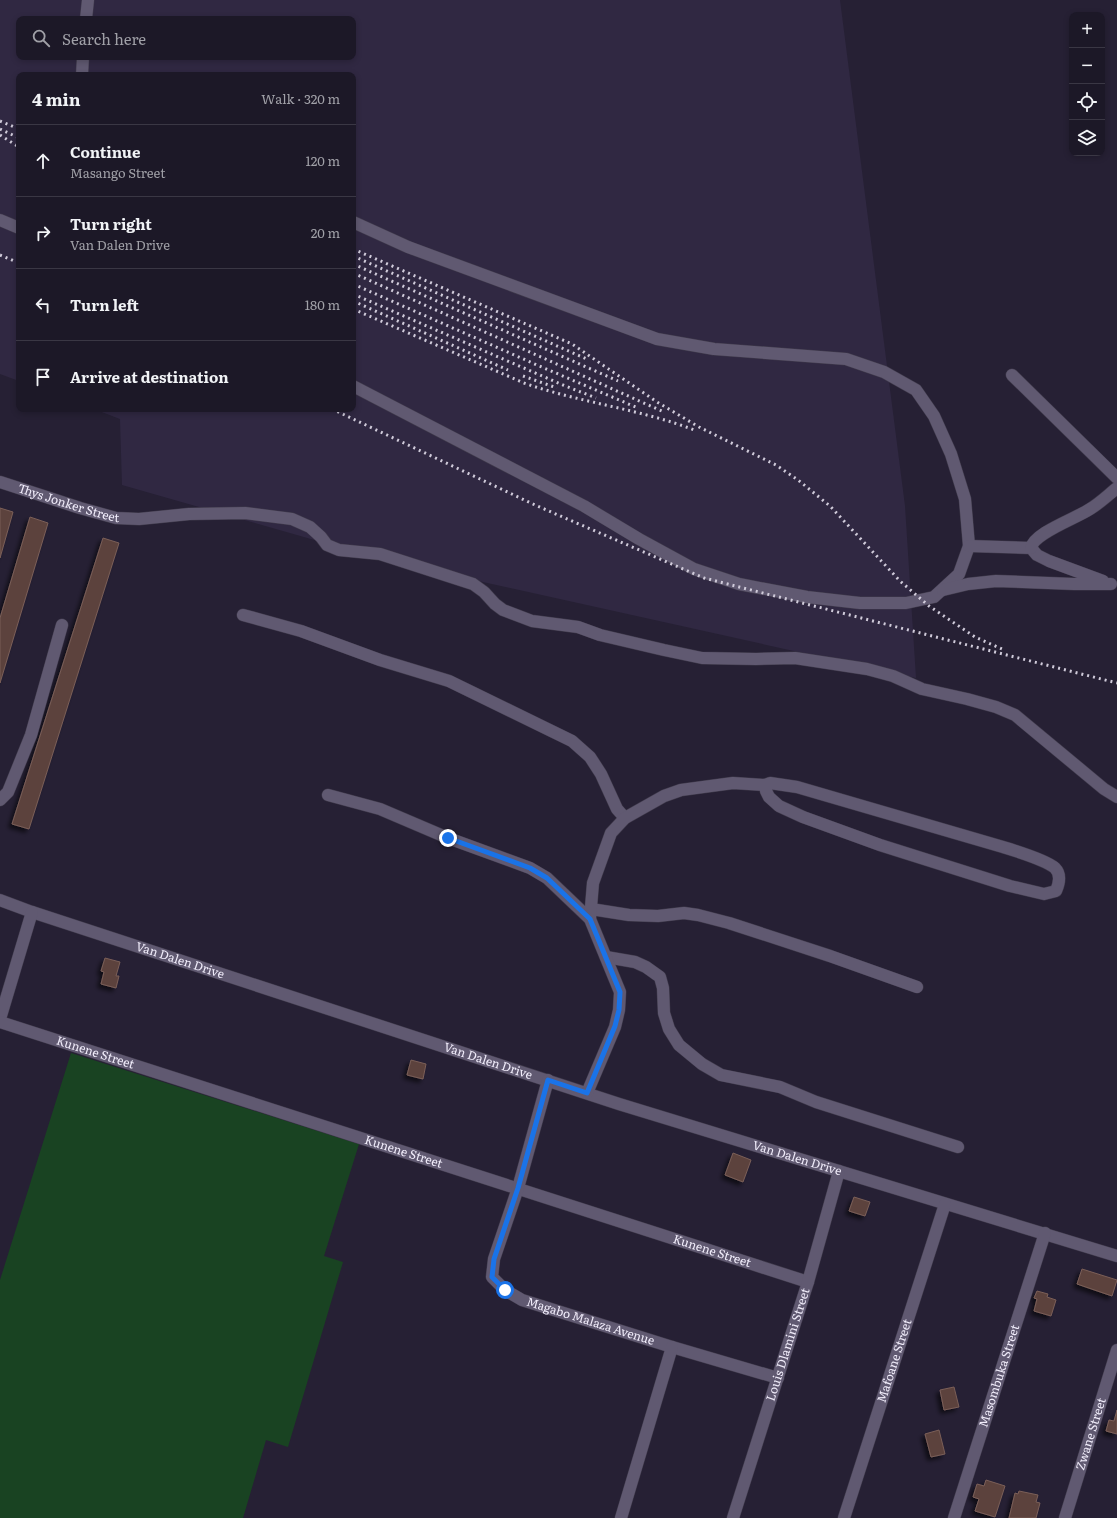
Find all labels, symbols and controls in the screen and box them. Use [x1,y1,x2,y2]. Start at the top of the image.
map controls [1069,12,1105,156]
button: + [1069,12,1105,48]
search box [16,16,356,60]
icon: search [30,27,52,49]
text: Search here [62,27,146,50]
button: − [1069,48,1105,84]
button: locate [1069,84,1105,120]
text: 4 min [32,86,81,111]
text: Walk · 320 m [261,89,340,108]
button: layers [1069,120,1105,156]
text: Continue [70,140,140,163]
icon: ahead [32,150,54,172]
text: 120 m [305,151,340,170]
text: Masango Street [70,163,165,182]
text: Turn right [70,212,152,235]
icon: right [32,222,54,244]
text: 20 m [311,223,340,242]
text: Van Dalen Drive [70,235,170,254]
text: Turn left [70,293,139,316]
icon: left [32,294,54,316]
text: 180 m [305,295,340,314]
text: Arrive at destination [70,365,229,388]
icon: arrive [32,366,54,388]
street label: Thys Jonker Street [16,478,120,526]
route end [439,829,457,847]
street label: Van Dalen Drive [134,937,227,982]
street label: Kunene Street [54,1031,137,1073]
street label: Van Dalen Drive [442,1037,535,1083]
street label: Kunene Street [363,1130,445,1172]
street label: Van Dalen Drive [751,1135,844,1179]
street label: Kunene Street [671,1229,754,1271]
route start [496,1281,514,1299]
street label: Louis Dlamini Street [761,1285,814,1403]
street label: Magabo Malaza Avenue [524,1292,657,1349]
street label: Mafoane Street [872,1316,916,1405]
street label: Masombuka Street [973,1322,1023,1430]
street label: Zwane Street [1070,1395,1110,1472]

